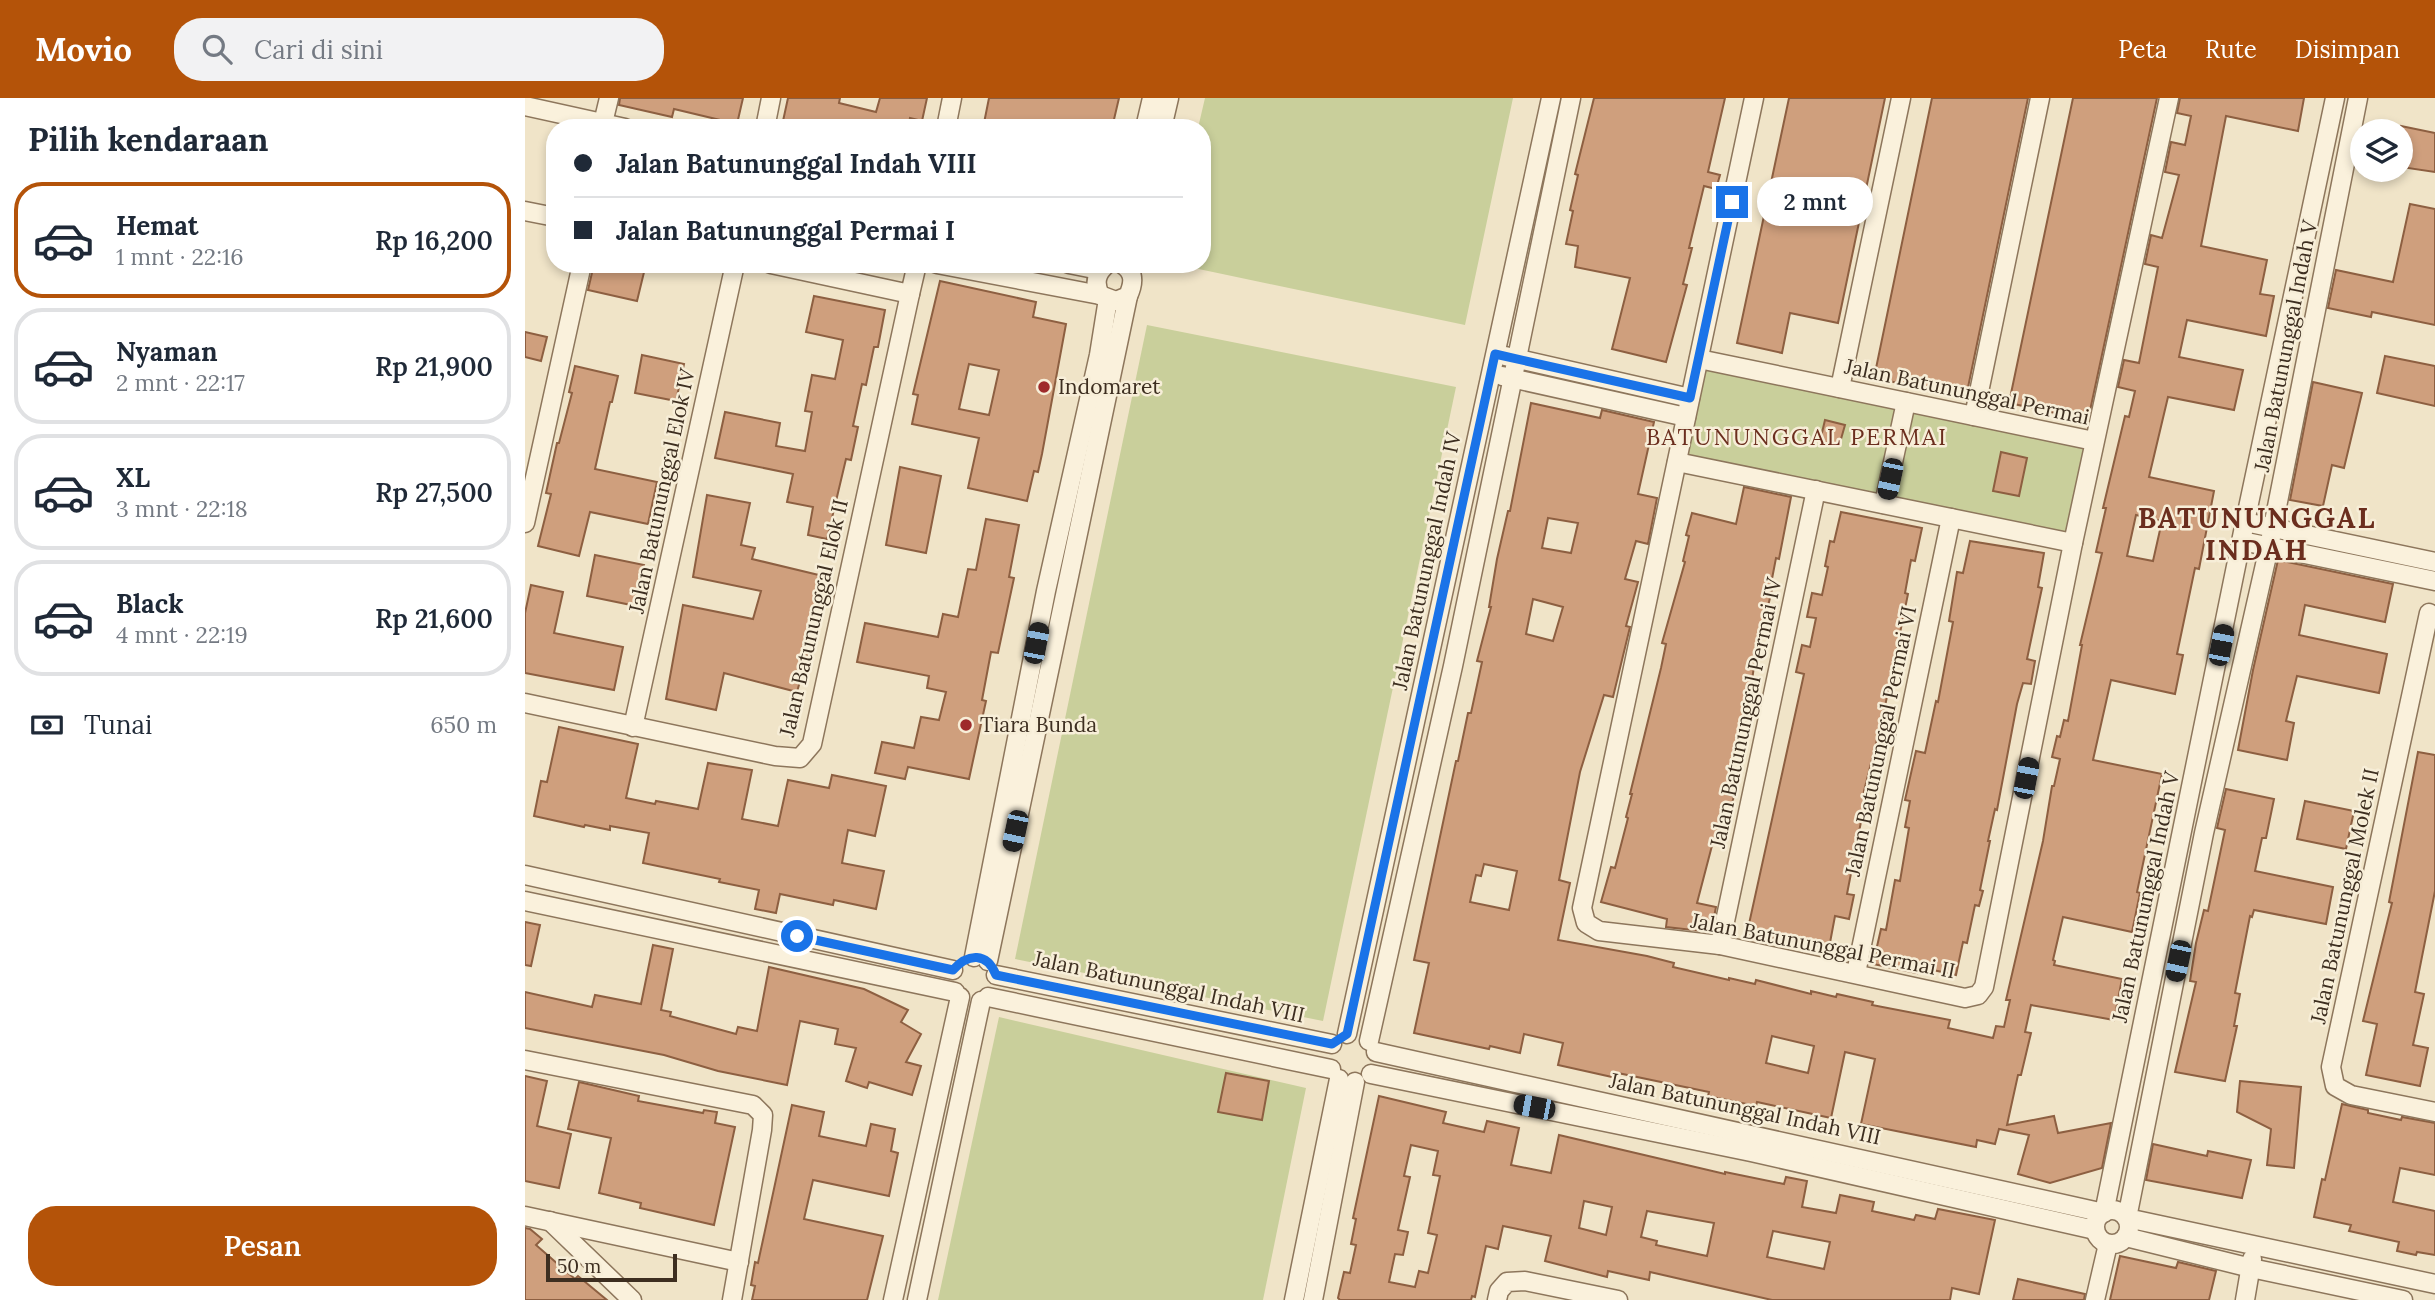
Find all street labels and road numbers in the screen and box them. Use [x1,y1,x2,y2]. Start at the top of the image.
street label: Jalan Batununggal Indah V [2248,217,2323,475]
street label: Jalan Batununggal Permai [1841,352,2092,431]
street label: Jalan Batununggal Elok IV [622,365,701,617]
street label: Jalan Batununggal Indah IV [1386,428,1467,693]
street label: Jalan Batununggal Elok II [773,497,854,740]
street label: Jalan Batununggal Permai IV [1703,574,1788,852]
street label: Jalan Batununggal Permai VI [1838,603,1922,880]
street label: Jalan Batununggal Molek II [2304,766,2385,1027]
street label: Jalan Batununggal Indah V [2106,768,2186,1026]
street label: Jalan Batununggal Permai II [1688,906,1958,984]
street label: Jalan Batununggal Indah VIII [1030,944,1307,1028]
street label: Jalan Batununggal Indah VIII [1606,1066,1883,1150]

